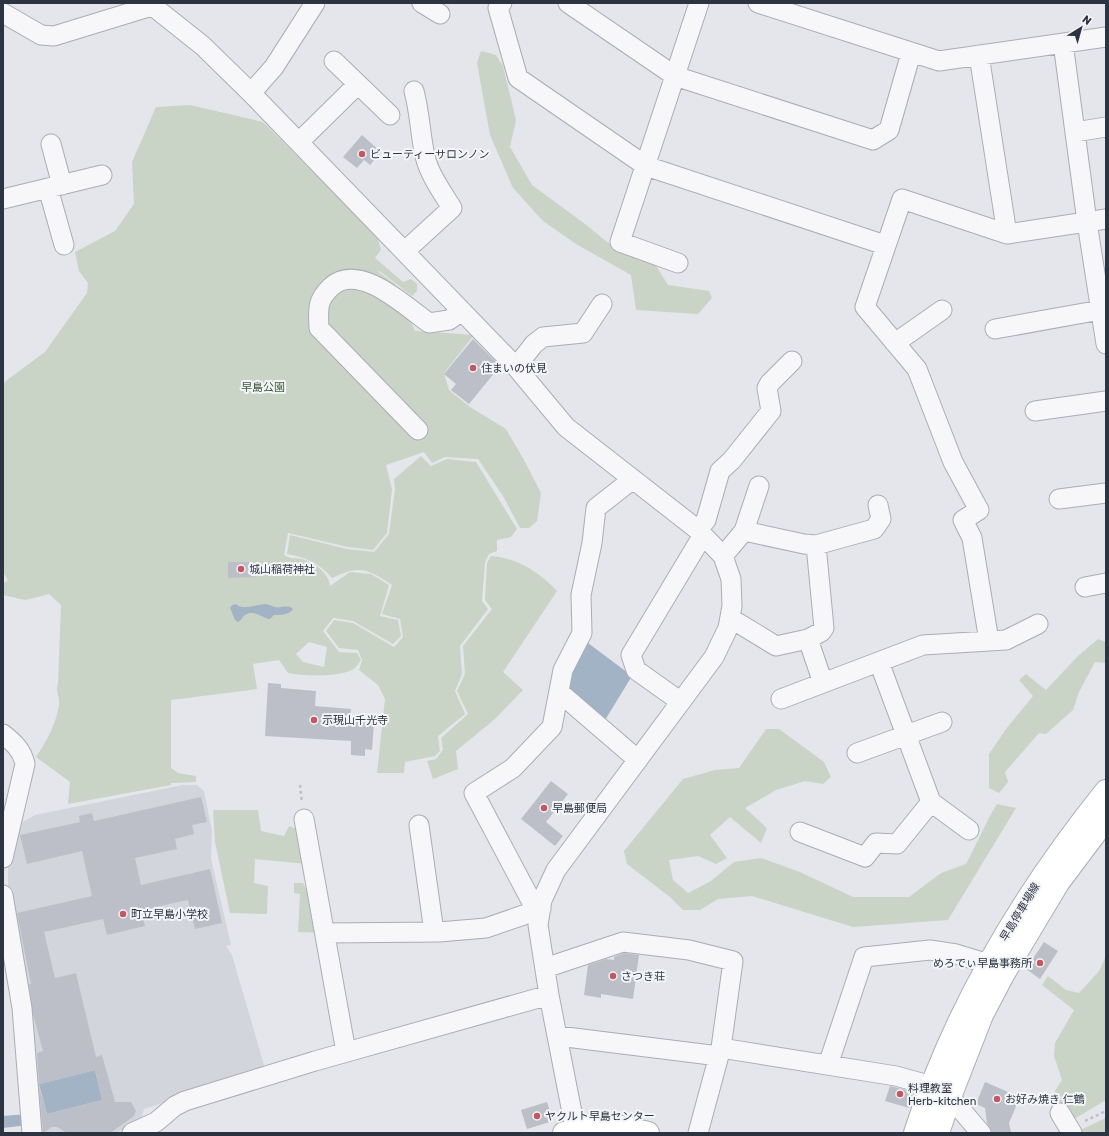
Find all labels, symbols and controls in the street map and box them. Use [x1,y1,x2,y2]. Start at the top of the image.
north arrow [1061,8,1101,48]
text: N [1080,13,1094,28]
place label: ビューティーサロンノン [370,148,490,161]
marker: ビューティーサロンノン [357,149,367,159]
place label: 住まいの伏見 [481,362,547,375]
marker: 住まいの伏見 [468,363,478,373]
park label: 早島公園 [241,381,285,394]
place label: 城山稲荷神社 [249,563,315,576]
marker: 城山稲荷神社 [236,564,246,574]
place label: 示現山千光寺 [322,714,388,727]
marker: 示現山千光寺 [309,715,319,725]
place label: 早島郵便局 [552,802,607,815]
marker: 早島郵便局 [539,803,549,813]
street label: 早島停車場線 [997,880,1043,944]
place label: 町立早島小学校 [131,908,208,921]
marker: 町立早島小学校 [118,909,128,919]
place label: めろでぃ早島事務所 [933,957,1033,970]
marker: めろでぃ早島事務所 [1035,958,1045,968]
place label: さつき荘 [621,970,665,983]
marker: さつき荘 [608,971,618,981]
place label: 料理教室 Herb-kitchen [908,1082,976,1108]
marker: 料理教室 Herb-kitchen [895,1089,905,1099]
place label: お好み焼き 仁鶴 [1005,1093,1085,1106]
marker: お好み焼き 仁鶴 [992,1094,1002,1104]
place label: ヤクルト早島センター [545,1110,655,1123]
marker: ヤクルト早島センター [532,1111,542,1121]

